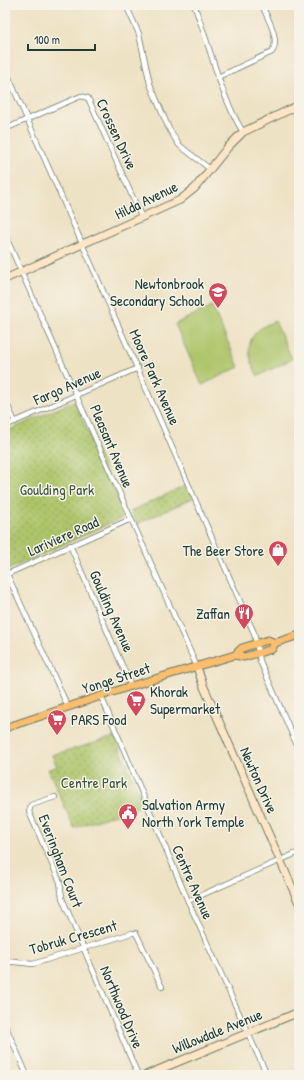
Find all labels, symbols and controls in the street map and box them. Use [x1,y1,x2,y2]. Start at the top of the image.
scale bar [28,26,95,52]
text: 100 m [34,31,60,48]
street label: Crossen Drive [91,95,143,173]
street label: Hilda Avenue [111,176,181,224]
place label: Newtonbrook Secondary School [110,273,204,311]
school or university icon: Newtonbrook Secondary School [207,281,229,309]
street label: Moore Park Avenue [125,326,186,428]
street label: Fargo Avenue [29,362,104,411]
street label: Pleasant Avenue [85,401,139,491]
park label: Goulding Park [20,479,94,500]
street label: Lariviere Road [24,511,102,561]
shop icon: The Beer Store [267,539,289,567]
place label: The Beer Store [183,540,264,561]
street label: Goulding Avenue [85,567,139,655]
restaurant icon: Zaffan [233,602,255,630]
place label: Zaffan [196,603,230,624]
street label: Yonge Street [79,657,154,699]
place label: Khorak Supermarket [150,681,221,719]
supermarket icon: Khorak Supermarket [125,689,147,717]
supermarket icon: PARS Food [46,708,68,736]
place label: PARS Food [71,709,126,730]
street label: Newton Drive [235,743,283,817]
park label: Centre Park [61,772,127,793]
place label: Salvation Army North York Temple [142,794,244,832]
public building icon: Salvation Army North York Temple [117,802,139,830]
street label: Everingham Court [34,811,89,911]
street label: Centre Avenue [167,841,219,923]
street label: Tobruk Crescent [27,914,120,960]
street label: Northwood Drive [95,962,149,1052]
street label: Willowdale Avenue [169,1003,265,1059]

